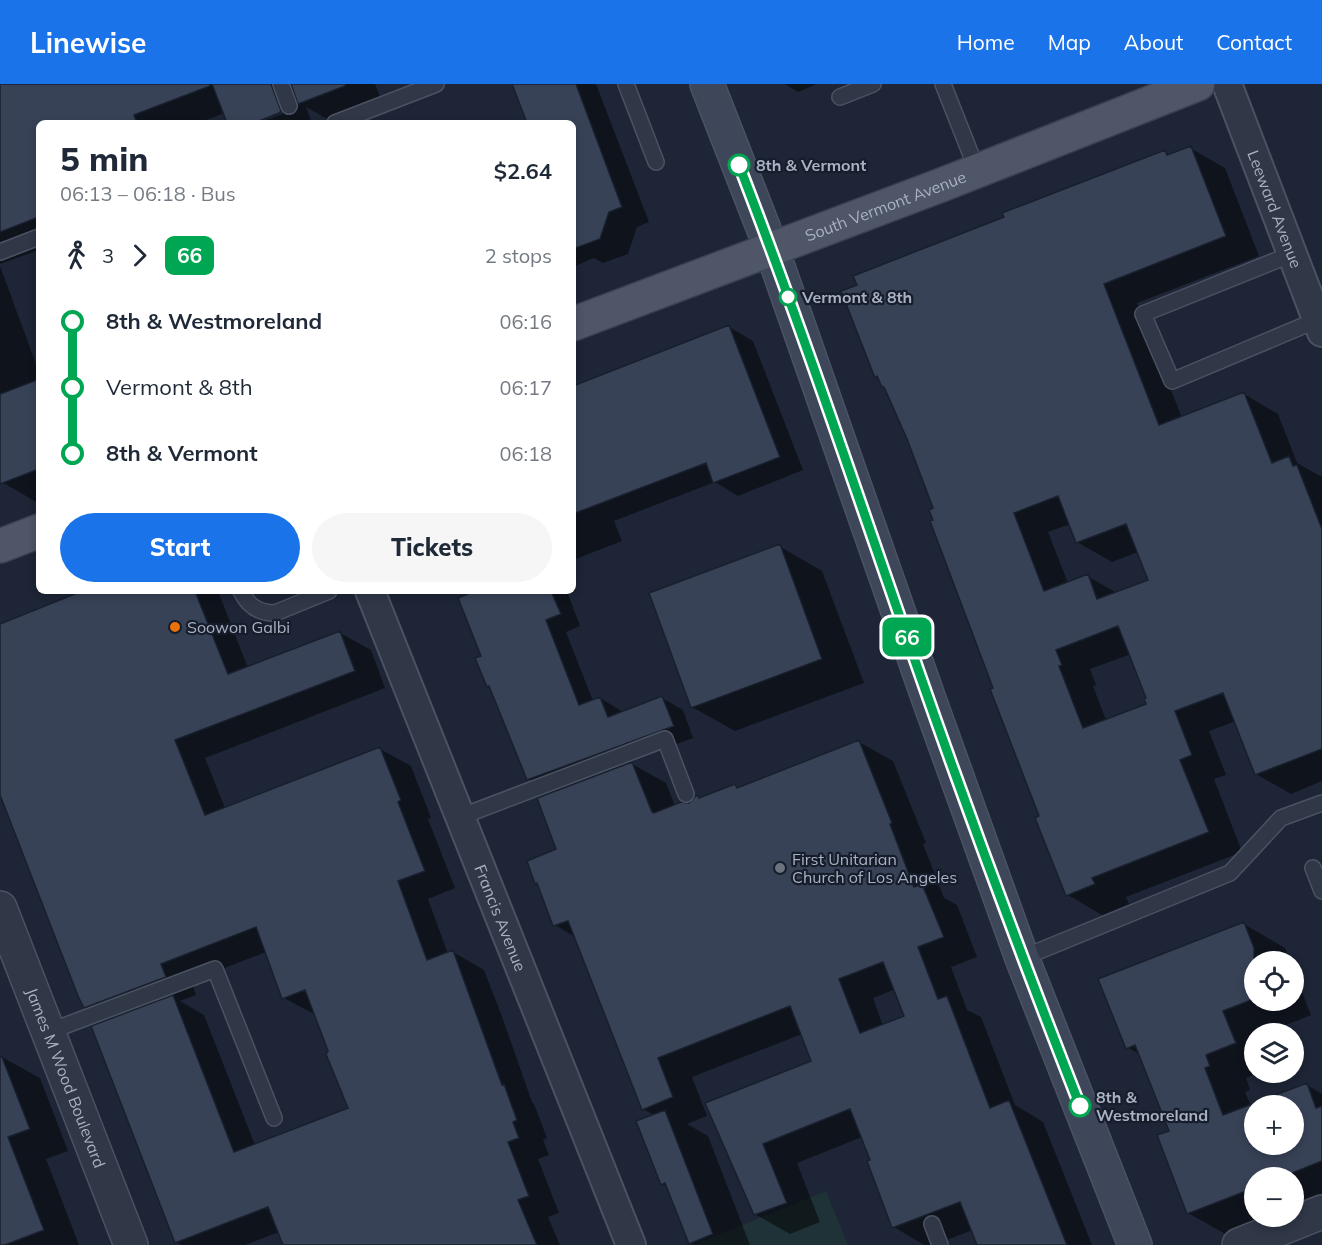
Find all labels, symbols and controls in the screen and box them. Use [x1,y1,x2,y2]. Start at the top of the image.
text: Linewise [30,25,146,60]
text: Home [957,29,1015,55]
text: Map [1048,29,1091,55]
text: About [1124,29,1183,55]
text: Contact [1216,29,1292,55]
text: 5 min [60,138,148,179]
street label: Leeward Avenue [1243,147,1307,271]
marker: 8th & Vermont [728,154,750,176]
place label: 8th & Vermont [756,155,866,175]
text: $2.64 [494,157,552,185]
street label: South Vermont Avenue [802,166,969,246]
text: 06:13 – 06:18 · Bus [60,181,236,206]
icon: walk [60,239,93,272]
icon: forward [123,239,156,272]
text: 66 [177,242,202,268]
text: 3 [102,243,114,268]
text: 2 stops [485,243,552,268]
place label: Vermont & 8th [801,287,912,307]
marker: Vermont & 8th [779,288,797,306]
text: 8th & Westmoreland [106,307,322,335]
text: 06:16 [499,309,552,334]
text: Vermont & 8th [106,373,253,401]
text: 06:17 [499,375,552,400]
text: 8th & Vermont [106,439,258,467]
text: 06:18 [499,441,552,466]
button: Start [60,513,300,582]
button: Tickets [312,513,552,582]
place label: Soowon Galbi [187,617,290,637]
line badge: 66 [880,618,934,656]
marker: Soowon Galbi [168,620,182,634]
text: 66 [894,624,920,650]
place label: First Unitarian Church of Los Angeles [792,849,957,887]
marker: First Unitarian Church of Los Angeles [773,861,787,875]
street label: Francis Avenue [470,862,531,974]
map controls [1244,951,1304,1227]
button: locate [1244,951,1304,1011]
street label: James M Wood Boulevard [22,985,110,1171]
button: layers [1244,1023,1304,1083]
place label: 8th & Westmoreland [1096,1087,1208,1125]
marker: 8th & Westmoreland [1069,1095,1091,1117]
button: + [1244,1095,1304,1155]
button: − [1244,1167,1304,1227]

